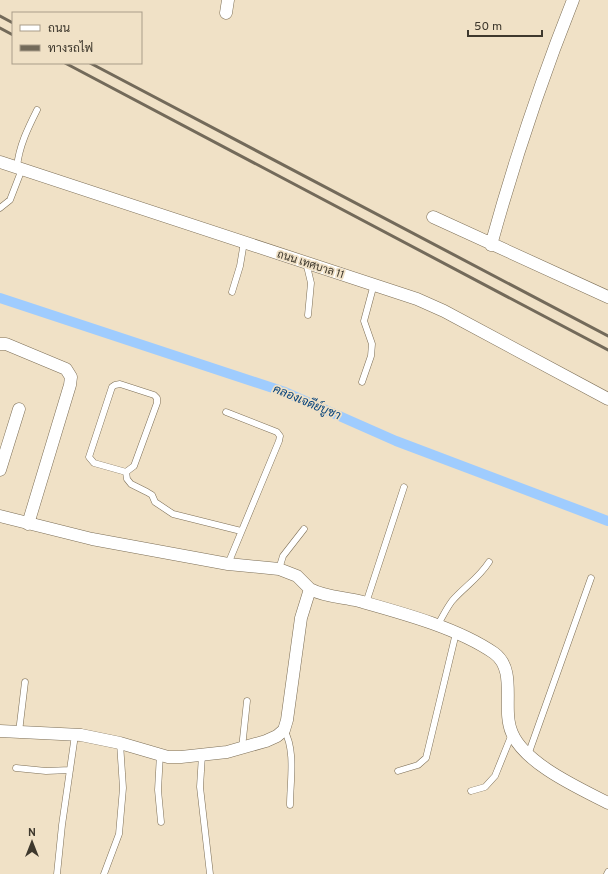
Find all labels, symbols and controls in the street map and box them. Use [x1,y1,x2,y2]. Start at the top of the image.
legend [12,12,142,64]
scale bar [468,12,542,38]
text: 50 m [474,19,502,35]
text: ถนน [48,21,71,37]
text: ทางรถไฟ [48,40,93,57]
street label: ถนน เทศบาล 11 [275,247,346,282]
water label: คลองเจดีย์บูชา [270,381,343,424]
north arrow [12,822,52,862]
text: N [28,826,36,840]

